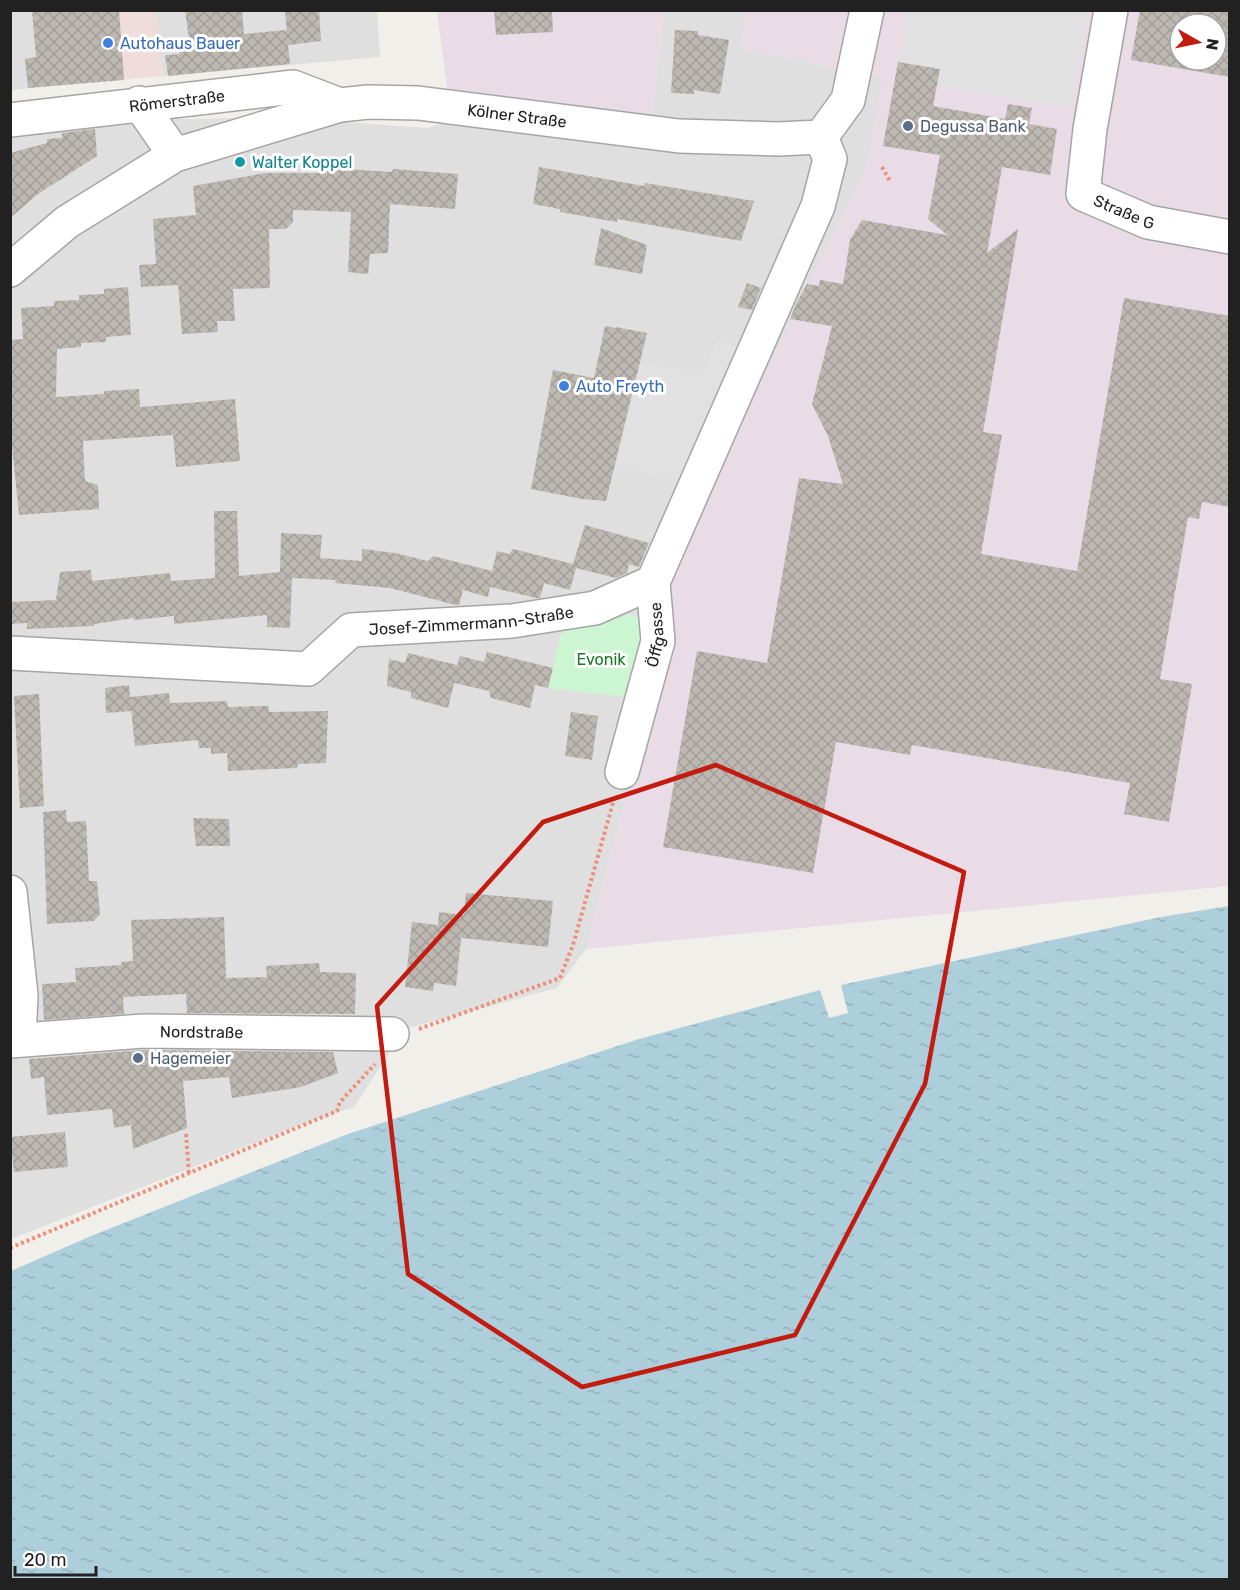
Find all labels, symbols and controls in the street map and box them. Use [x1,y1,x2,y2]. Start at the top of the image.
north arrow [1168,12,1228,72]
place label: Autohaus Bauer [120,34,240,53]
marker: Autohaus Bauer [101,36,115,50]
text: N [1202,37,1223,51]
street label: Römerstraße [128,86,226,116]
street label: Kölner Straße [466,100,568,131]
place label: Degussa Bank [920,117,1026,136]
marker: Degussa Bank [901,119,915,133]
place label: Walter Koppel [252,153,352,172]
marker: Walter Koppel [233,155,247,169]
street label: Straße G [1091,190,1156,232]
place label: Auto Freyth [576,377,664,396]
marker: Auto Freyth [557,379,571,393]
street label: Öffgasse [642,601,668,669]
street label: Josef-Zimmermann-Straße [368,602,575,638]
park label: Evonik [576,650,626,669]
street label: Nordstraße [160,1022,243,1042]
place label: Hagemeier [150,1049,231,1068]
marker: Hagemeier [131,1051,145,1065]
scale bar [15,1539,96,1577]
text: 20 m [24,1549,66,1571]

